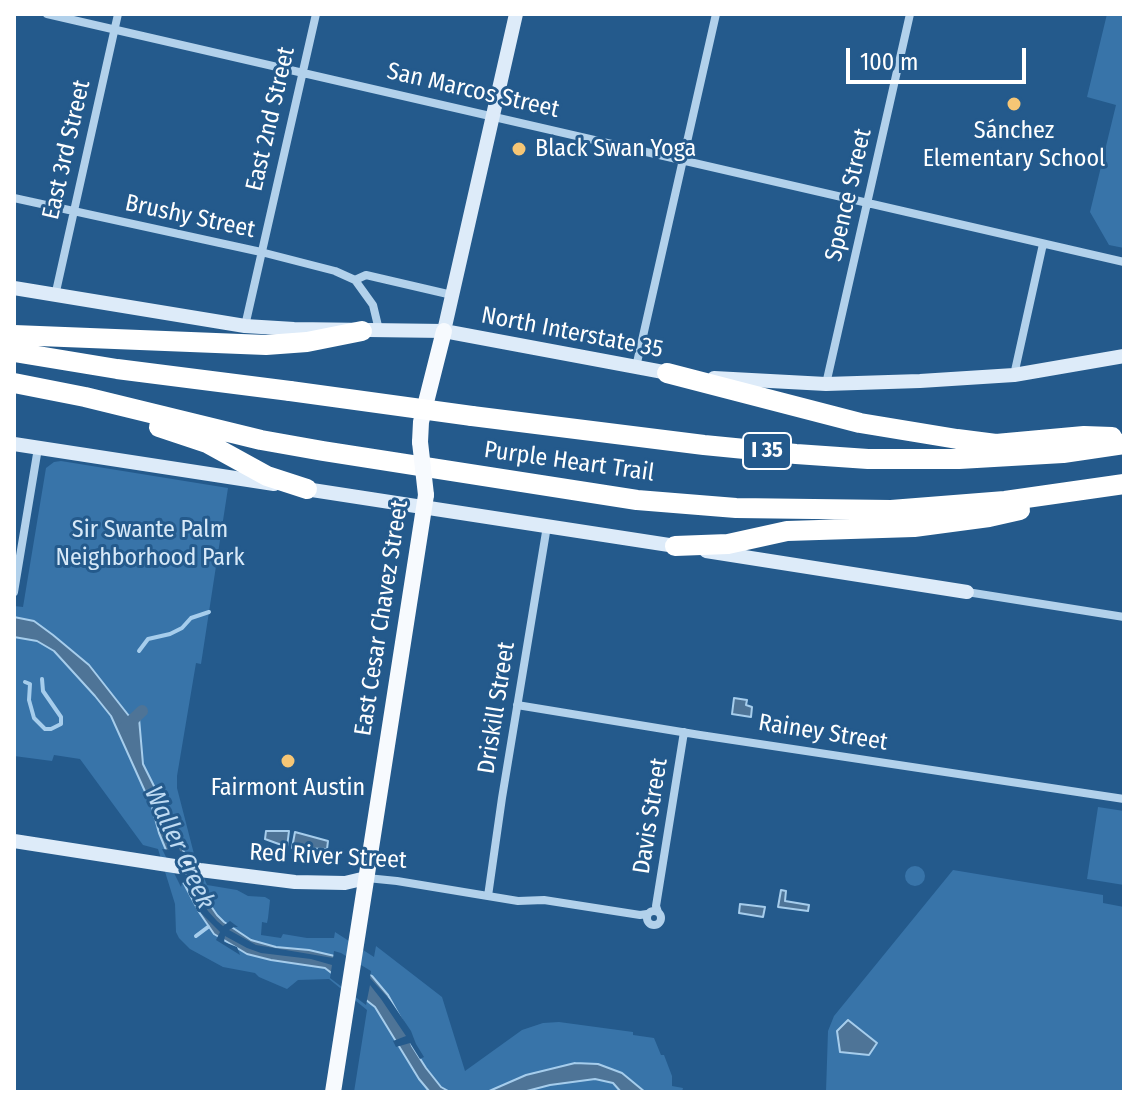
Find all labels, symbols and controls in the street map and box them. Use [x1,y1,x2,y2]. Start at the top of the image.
scale bar [850,32,1030,82]
street label: East 2nd Street [240,44,302,194]
text: 100 m [860,48,918,76]
street label: San Marcos Street [384,57,562,125]
street label: East 3rd Street [37,77,97,223]
marker: Sánchez Elementary School [1005,95,1023,113]
place label: Sánchez Elementary School [923,117,1105,173]
street label: Spence Street [820,126,878,264]
place label: Black Swan Yoga [535,135,696,163]
marker: Black Swan Yoga [510,140,528,158]
street label: Brushy Street [122,189,258,245]
street label: North Interstate 35 [479,301,665,365]
road number: I 35 [743,433,791,469]
street label: Purple Heart Trail [482,436,656,488]
street label: East Cesar Chavez Street [349,498,415,738]
park label: Sir Swante Palm Neighborhood Park [55,516,245,572]
street label: Driskill Street [472,640,522,776]
street label: Rainey Street [756,709,890,757]
marker: Fairmont Austin [279,752,297,770]
street label: Davis Street [628,756,674,876]
place label: Fairmont Austin [211,774,365,802]
water label: Waller Creek [137,782,221,914]
street label: Red River Street [249,838,407,876]

